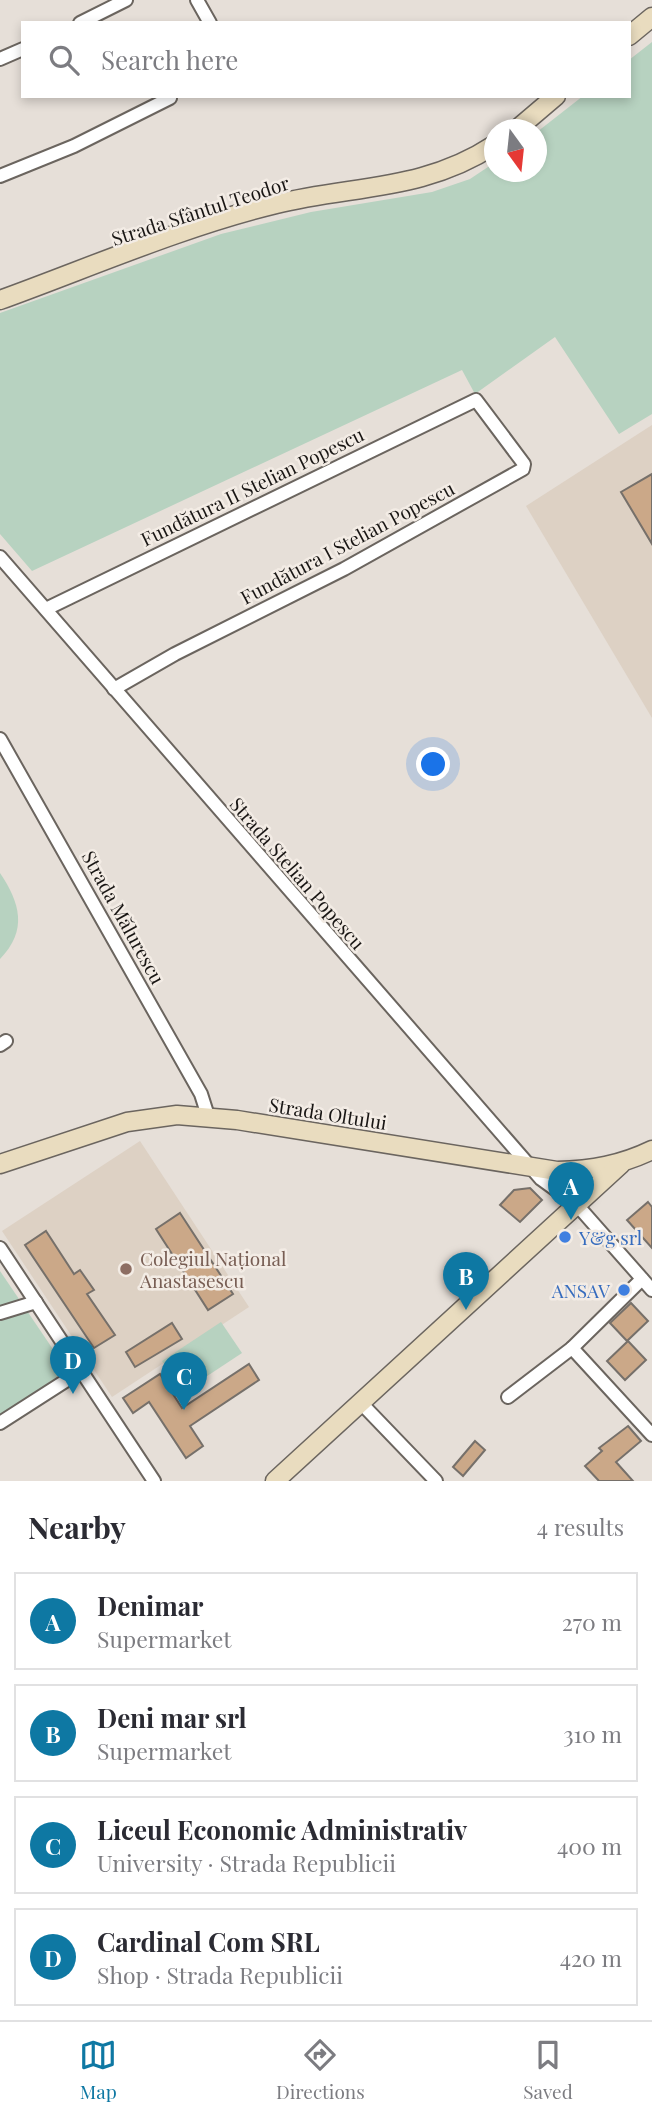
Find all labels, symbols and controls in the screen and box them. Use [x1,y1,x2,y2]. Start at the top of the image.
search box [21,21,631,98]
icon: search [45,41,83,79]
text: Search here [101,42,238,77]
north arrow [484,119,547,182]
street label: Strada Sfântul Teodor [108,169,293,251]
street label: Fundătura II Stelian Popescu [136,421,368,551]
street label: Fundătura I Stelian Popescu [235,474,459,610]
your location [416,747,450,781]
street label: Strada Stelian Popescu [225,791,371,955]
street label: Strada Mălurescu [77,846,171,988]
street label: Strada Oltului [267,1091,389,1135]
pin: A [548,1162,594,1220]
place label: Y&g srl [578,1224,643,1250]
marker: Y&g srl [557,1229,573,1245]
place label: Colegiul Național Anastasescu [139,1245,287,1293]
pin: B [443,1252,489,1310]
marker: Colegiul Național Anastasescu [118,1261,134,1277]
place label: ANSAV [551,1277,611,1303]
marker: ANSAV [616,1282,632,1298]
pin: D [50,1336,96,1394]
pin: C [161,1352,207,1410]
text: Nearby [28,1507,126,1547]
text: 4 results [537,1511,624,1542]
text: Denimar [97,1588,203,1623]
text: A [45,1606,61,1637]
text: 270 m [562,1606,622,1637]
text: Supermarket [97,1623,231,1654]
text: Deni mar srl [97,1700,247,1735]
text: B [45,1718,61,1749]
text: 310 m [563,1718,622,1749]
text: Supermarket [97,1735,231,1766]
text: Liceul Economic Administrativ [97,1812,467,1847]
text: C [45,1830,61,1861]
text: 400 m [557,1830,622,1861]
text: University · Strada Republicii [97,1847,396,1878]
text: Cardinal Com SRL [97,1924,320,1959]
text: D [44,1942,62,1973]
text: 420 m [560,1942,622,1973]
text: Shop · Strada Republicii [97,1959,343,1990]
tab: Map [79,2036,117,2104]
tab: Directions [276,2036,365,2104]
tab: Saved [523,2036,573,2104]

